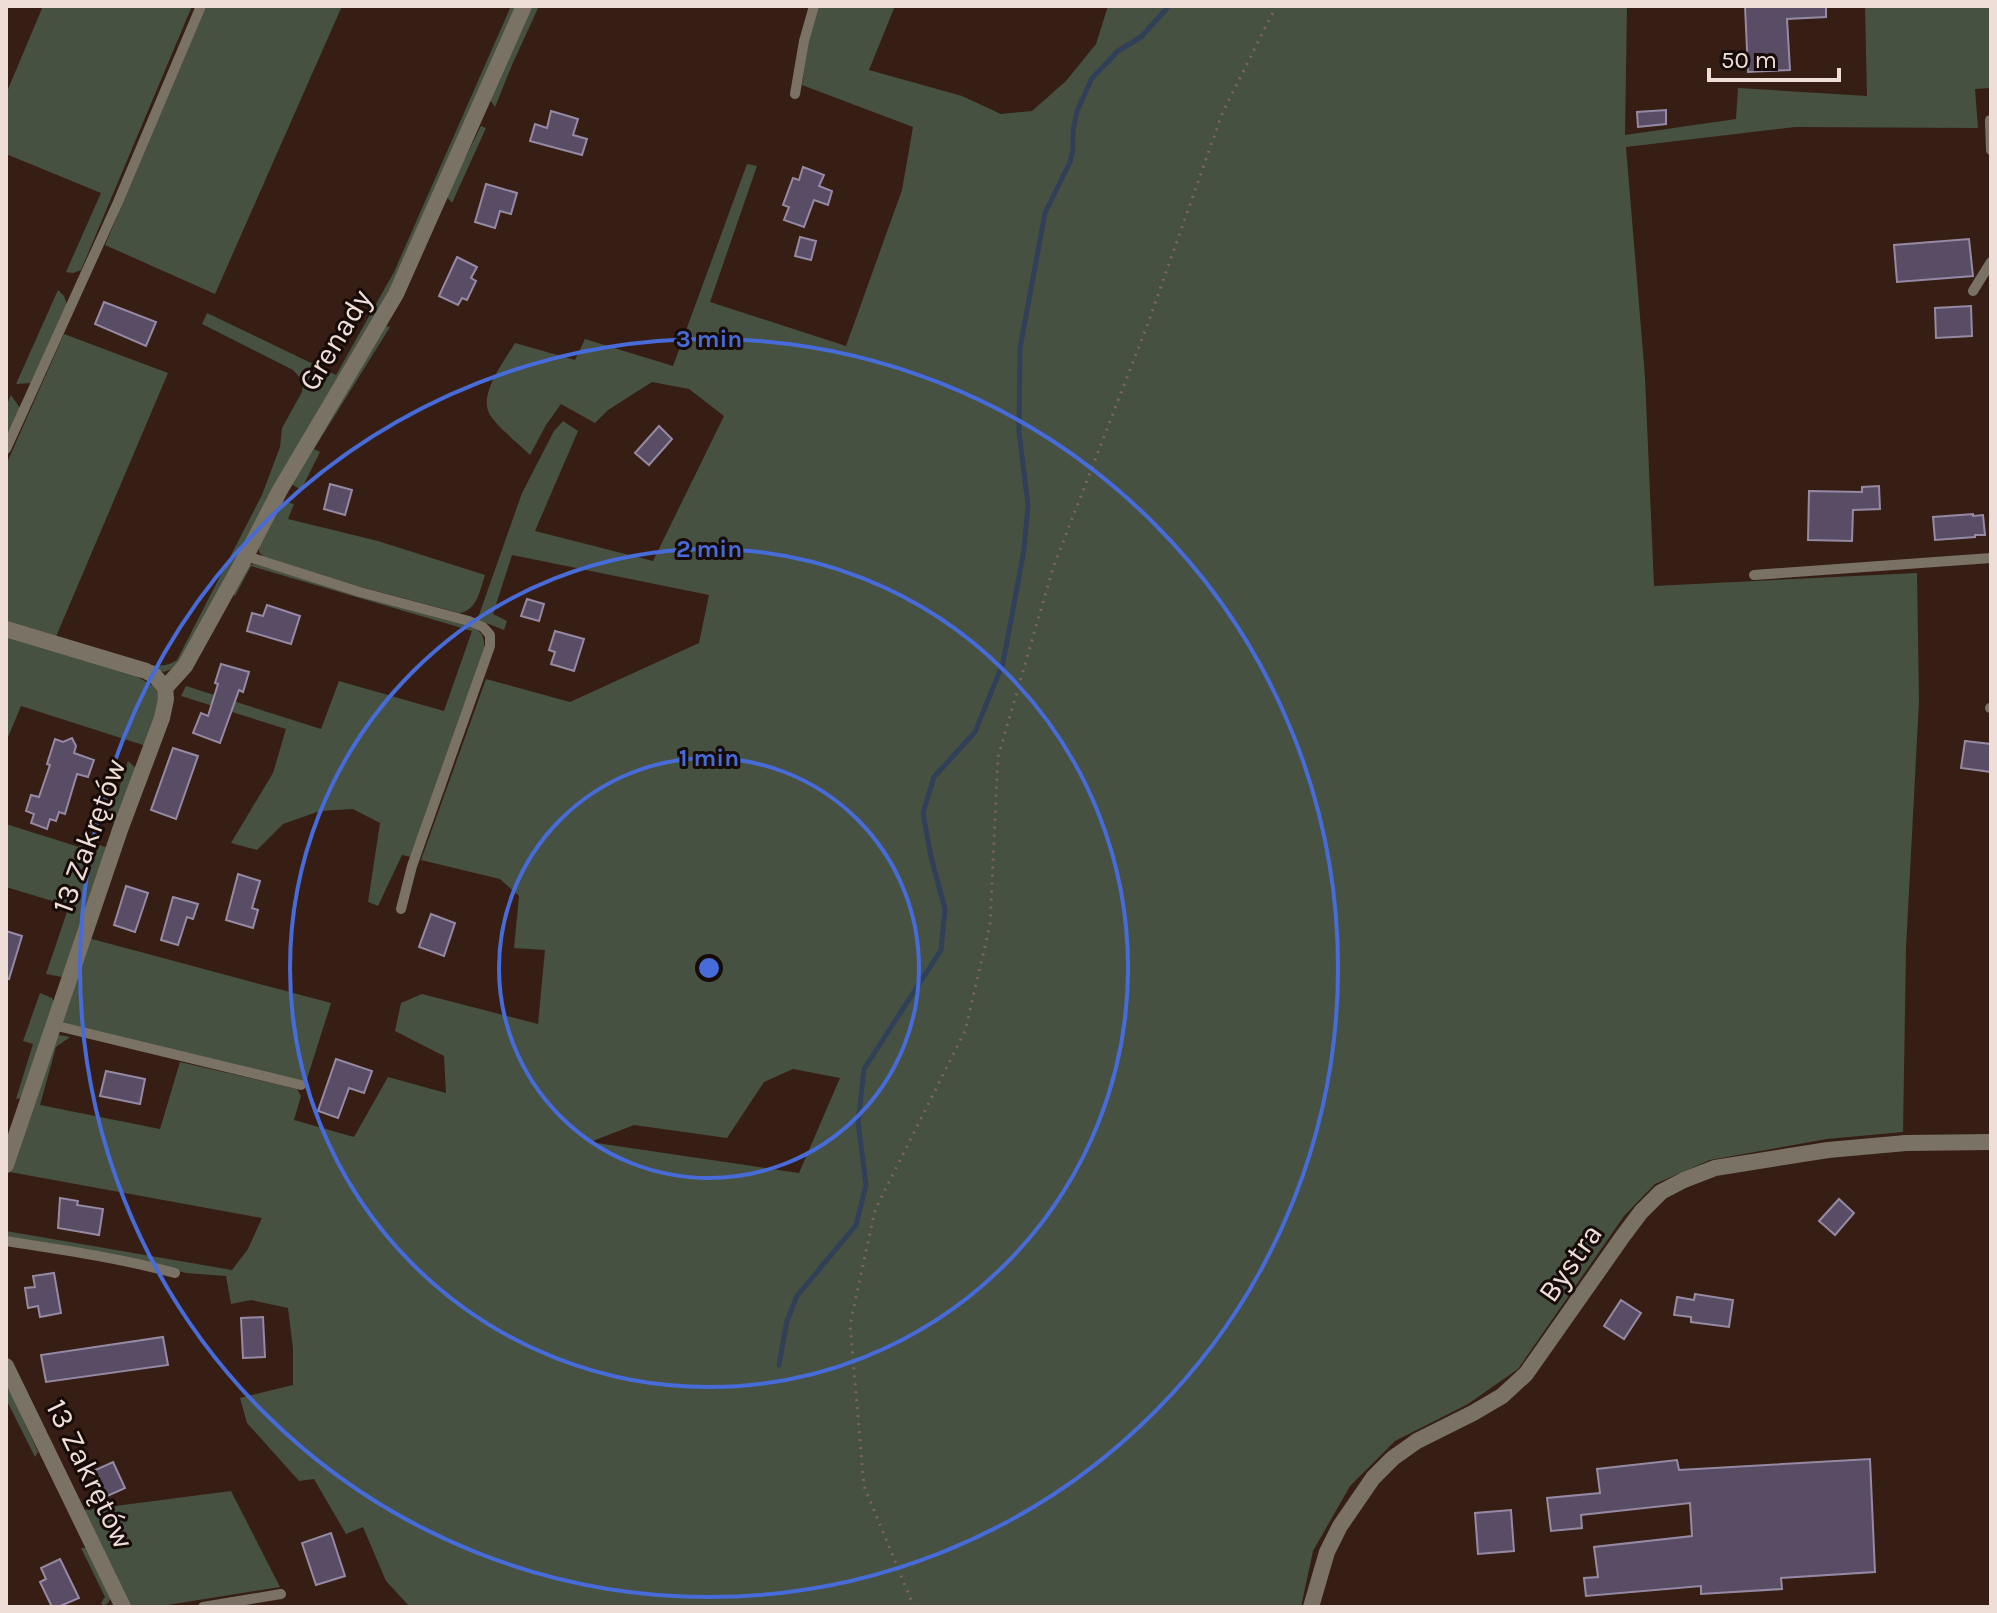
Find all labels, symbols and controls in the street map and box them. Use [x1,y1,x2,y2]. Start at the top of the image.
scale bar [1709,32,1839,82]
text: 50 m [1721,46,1777,74]
street label: Grenady [291,283,379,397]
text: 3 min [676,325,742,353]
text: 2 min [676,535,742,563]
text: 1 min [679,744,739,772]
street label: 13 Zakrętów [44,754,134,918]
centre of rings [695,954,723,982]
street label: Bystra [1530,1217,1610,1309]
street label: 13 Zakrętów [38,1393,142,1555]

